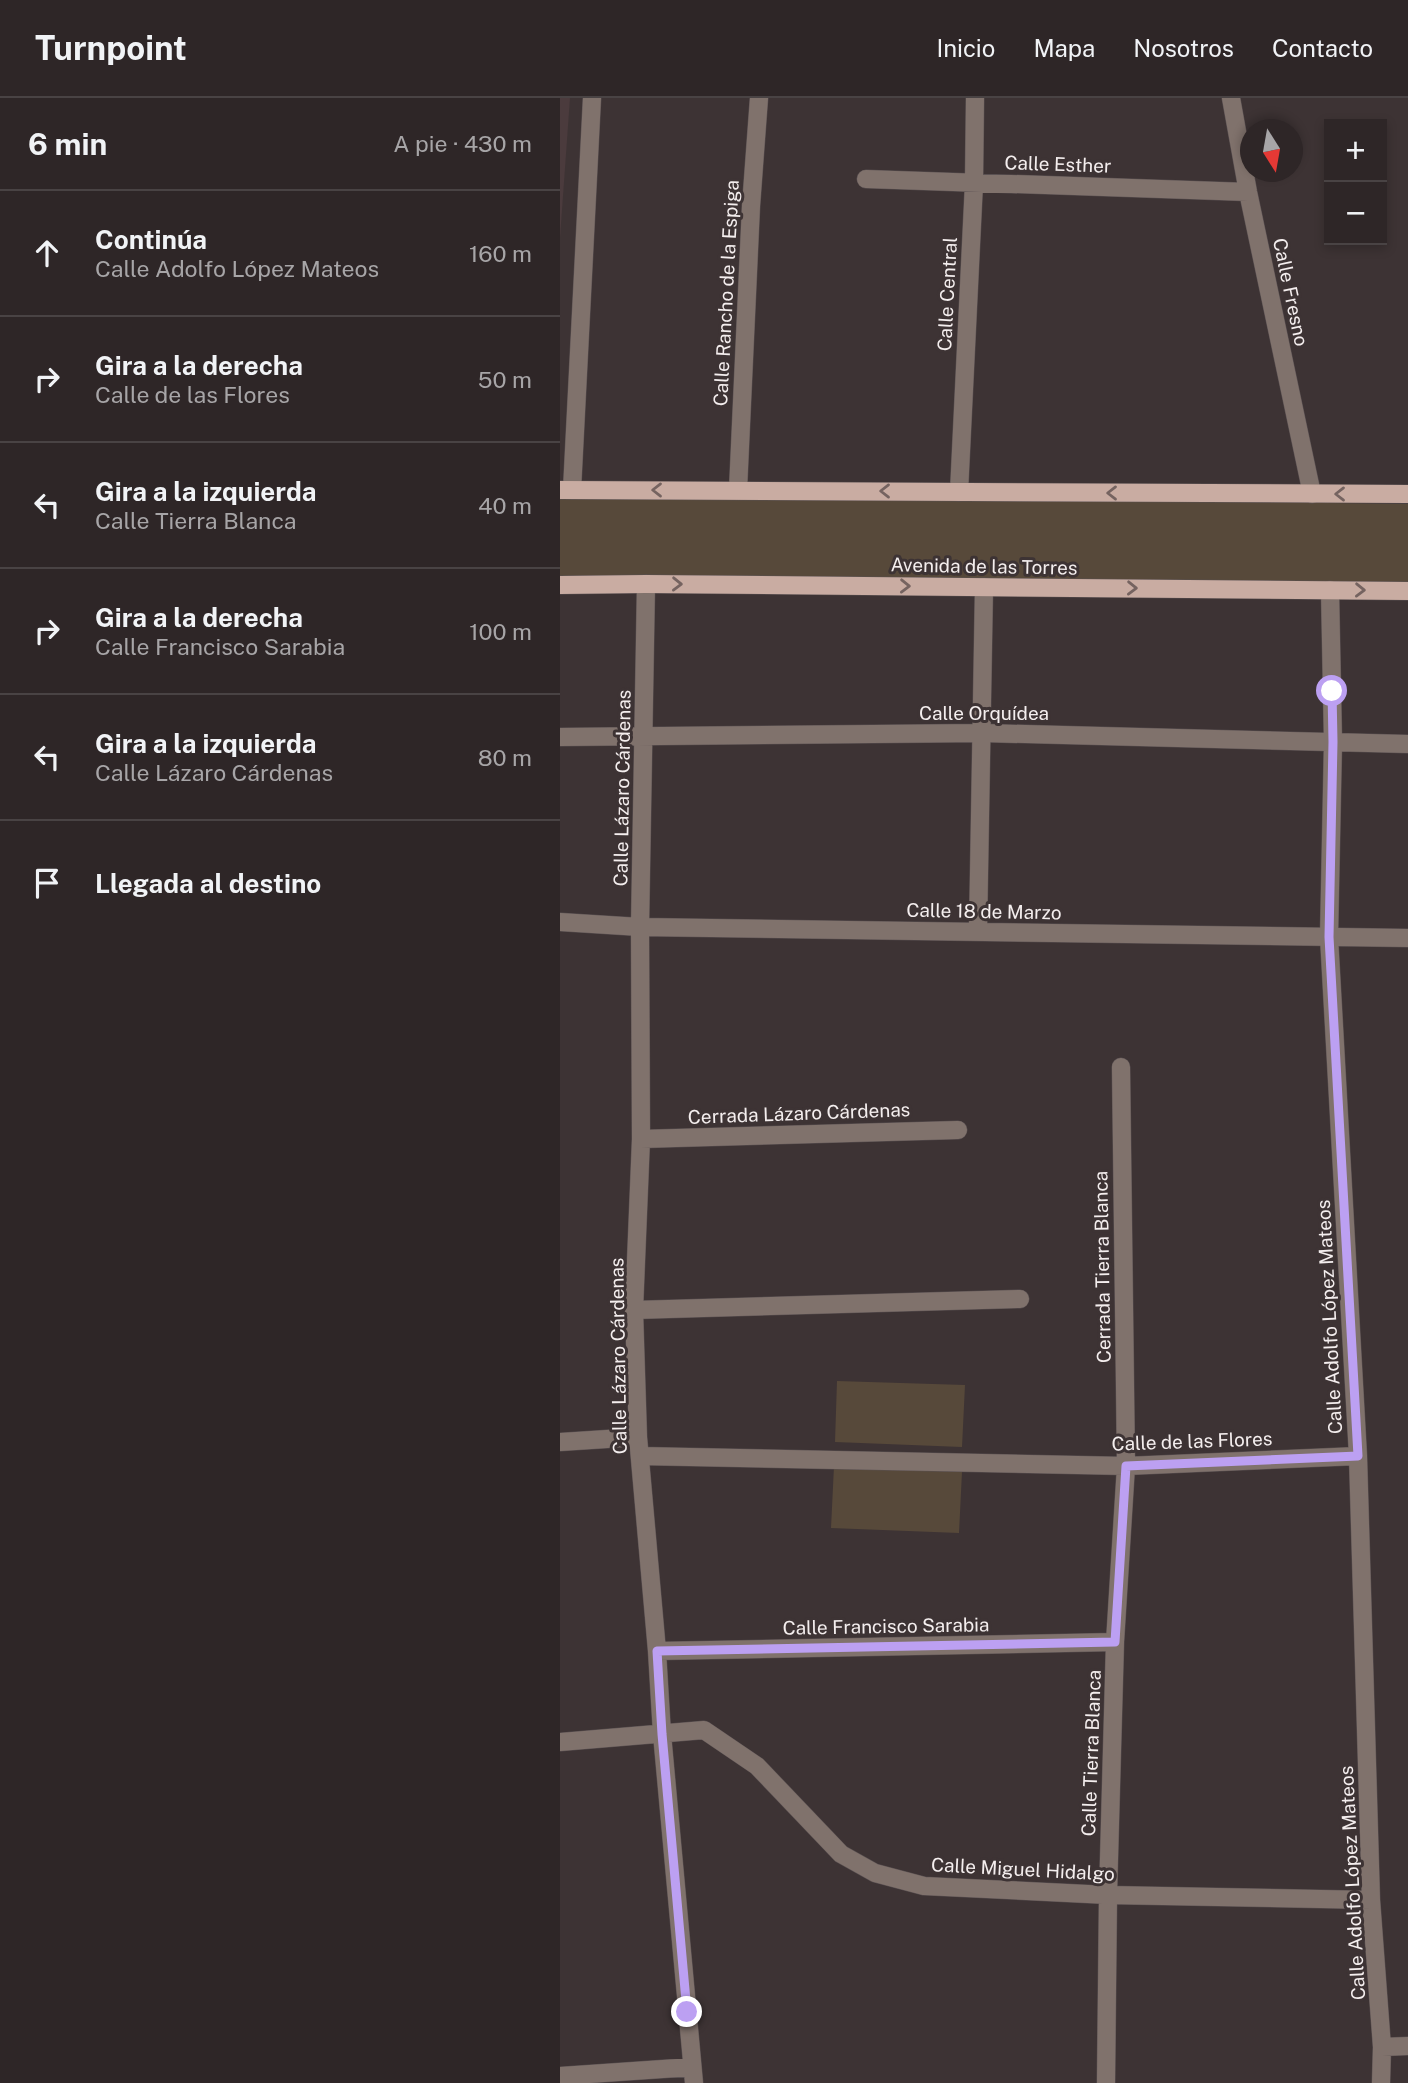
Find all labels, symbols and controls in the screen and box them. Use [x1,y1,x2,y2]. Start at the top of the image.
text: Turnpoint [35,29,187,67]
text: Inicio [936,34,995,62]
text: Mapa [1033,34,1095,62]
text: Nosotros [1133,34,1234,62]
text: Contacto [1272,34,1373,62]
north arrow [1240,119,1303,182]
map controls [1324,119,1387,245]
button: + [1324,119,1387,182]
text: 6 min [28,126,107,162]
text: A pie · 430 m [393,130,532,157]
street label: Calle Esther [1004,151,1112,177]
street label: Calle Rancho de la Espiga [709,179,743,407]
button: − [1324,182,1387,245]
text: Continúa [95,224,207,255]
icon: ahead [28,234,66,272]
street label: Calle Central [933,236,961,352]
street label: Calle Fresno [1269,236,1313,348]
text: 160 m [469,240,532,267]
text: Calle Adolfo López Mateos [95,255,379,282]
text: Gira a la derecha [95,350,303,381]
icon: right [28,360,66,398]
text: 50 m [478,366,532,393]
text: Calle de las Flores [95,381,290,408]
text: Gira a la izquierda [95,476,317,507]
one-way arrow [652,482,662,498]
one-way arrow [879,483,890,499]
one-way arrow [1107,485,1117,501]
icon: left [28,486,66,524]
one-way arrow [1334,486,1345,502]
text: 40 m [478,492,532,519]
text: Calle Tierra Blanca [95,507,296,534]
street label: Avenida de las Torres [890,553,1078,579]
one-way arrow [672,576,683,592]
one-way arrow [900,578,910,594]
one-way arrow [1127,580,1138,596]
one-way arrow [1355,582,1365,598]
text: Gira a la derecha [95,602,303,633]
icon: right [28,612,66,650]
text: 100 m [469,618,532,645]
text: Calle Francisco Sarabia [95,633,345,660]
route start [1316,675,1347,706]
street label: Calle Lázaro Cárdenas [609,690,635,886]
street label: Calle Orquídea [919,702,1049,724]
text: Gira a la izquierda [95,728,317,759]
icon: left [28,738,66,776]
text: 80 m [478,744,532,771]
text: Calle Lázaro Cárdenas [95,759,333,786]
icon: arrive [28,864,66,902]
text: Llegada al destino [95,868,321,899]
street label: Calle 18 de Marzo [906,899,1062,923]
street label: Cerrada Lázaro Cárdenas [687,1098,911,1128]
street label: Cerrada Tierra Blanca [1089,1171,1115,1363]
street label: Calle Adolfo López Mateos [1312,1199,1346,1435]
street label: Calle Lázaro Cárdenas [605,1258,631,1454]
street label: Calle de las Flores [1111,1427,1273,1455]
street label: Calle Francisco Sarabia [783,1613,989,1639]
street label: Calle Tierra Blanca [1077,1669,1105,1837]
street label: Calle Adolfo López Mateos [1335,1765,1369,2001]
street label: Calle Miguel Hidalgo [931,1853,1115,1885]
route end [671,1996,702,2027]

